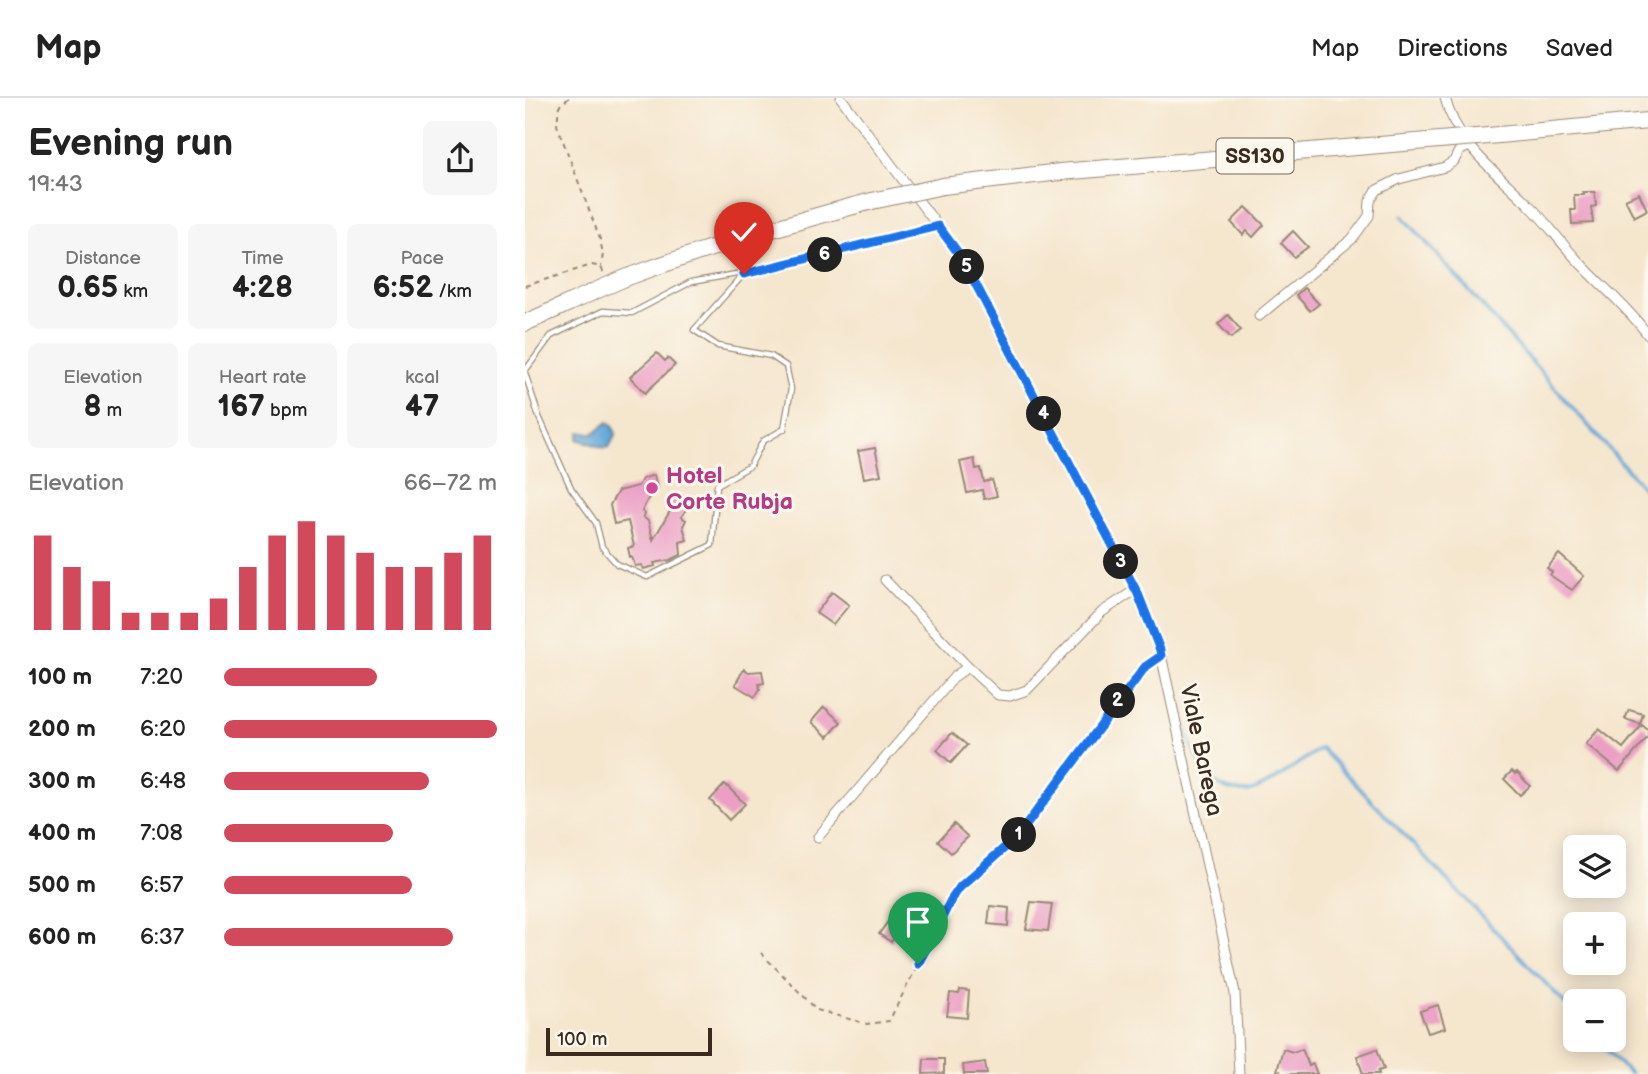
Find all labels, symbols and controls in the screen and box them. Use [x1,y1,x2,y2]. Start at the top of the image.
text: Map [35,28,101,68]
text: Map [1311,34,1359,63]
text: Directions [1397,34,1508,63]
text: Saved [1546,34,1613,63]
text: Evening run [28,121,233,166]
button: share [423,121,497,195]
road number: SS130 [1217,139,1293,174]
text: 19:43 [28,170,83,198]
pin [714,202,774,274]
icon: check [725,213,763,251]
pin: 6 [807,238,843,272]
text: 6 [819,243,830,266]
text: Distance [65,247,141,270]
text: Time [241,247,284,270]
text: Pace [401,247,444,270]
pin: 5 [949,250,985,284]
text: 5 [961,255,972,278]
text: 0.65 [57,270,118,306]
text: 4:28 [232,270,293,306]
text: 6:52 [372,270,433,306]
text: km [118,280,148,303]
text: /km [433,280,472,303]
text: Elevation [63,366,142,389]
text: Heart rate [219,366,306,389]
text: kcal [405,366,439,389]
text: 8 [83,389,101,425]
text: 167 [218,389,265,425]
text: 47 [405,389,439,425]
pin: 4 [1027,396,1061,432]
text: m [101,399,122,422]
text: bpm [265,399,307,422]
text: 4 [1038,402,1049,425]
place label: Hotel Corte Rubja [666,462,793,516]
text: Elevation [28,469,124,497]
text: 66–72 m [404,469,497,497]
marker: Hotel Corte Rubja [644,480,660,496]
pin: 3 [1103,545,1139,580]
text: 3 [1115,550,1126,573]
text: 100 m [28,663,92,691]
text: 7:20 [140,663,183,691]
street label: Viale Barega [1173,682,1229,819]
pin: 2 [1101,684,1135,718]
text: 2 [1112,689,1123,712]
text: 200 m [28,715,96,743]
text: 6:20 [140,715,186,743]
text: 300 m [28,767,96,795]
text: 6:48 [140,767,186,795]
pin: 1 [1001,818,1037,852]
text: 400 m [28,819,96,847]
text: 7:08 [140,819,183,847]
text: 1 [1015,823,1023,846]
map controls [1563,835,1626,1052]
button: layers [1563,835,1626,898]
text: 500 m [28,871,96,899]
text: 6:57 [140,871,183,899]
pin [888,892,948,964]
icon: arrive [899,903,937,941]
button: + [1563,912,1626,975]
text: 600 m [28,923,96,951]
text: 6:37 [140,923,184,951]
button: − [1563,989,1626,1052]
scale bar [546,1025,712,1057]
text: 100 m [557,1028,608,1051]

